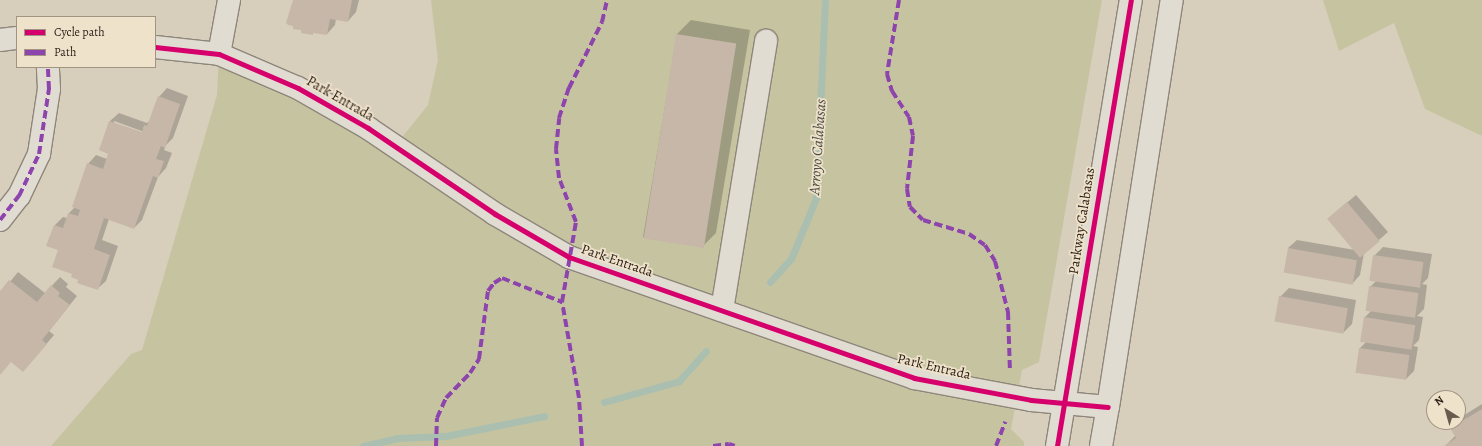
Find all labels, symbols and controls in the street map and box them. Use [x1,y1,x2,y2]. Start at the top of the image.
legend [16,16,156,68]
text: Cycle path [54,24,105,40]
text: Path [54,44,76,60]
street label: Park Entrada [303,73,377,125]
water label: Arroyo Calabasas [806,98,830,196]
street label: Parkway Calabasas [1065,166,1099,276]
street label: Park Entrada [579,241,655,281]
street label: Park Entrada [896,350,972,384]
north arrow [1426,390,1466,430]
text: N [1431,392,1447,409]

